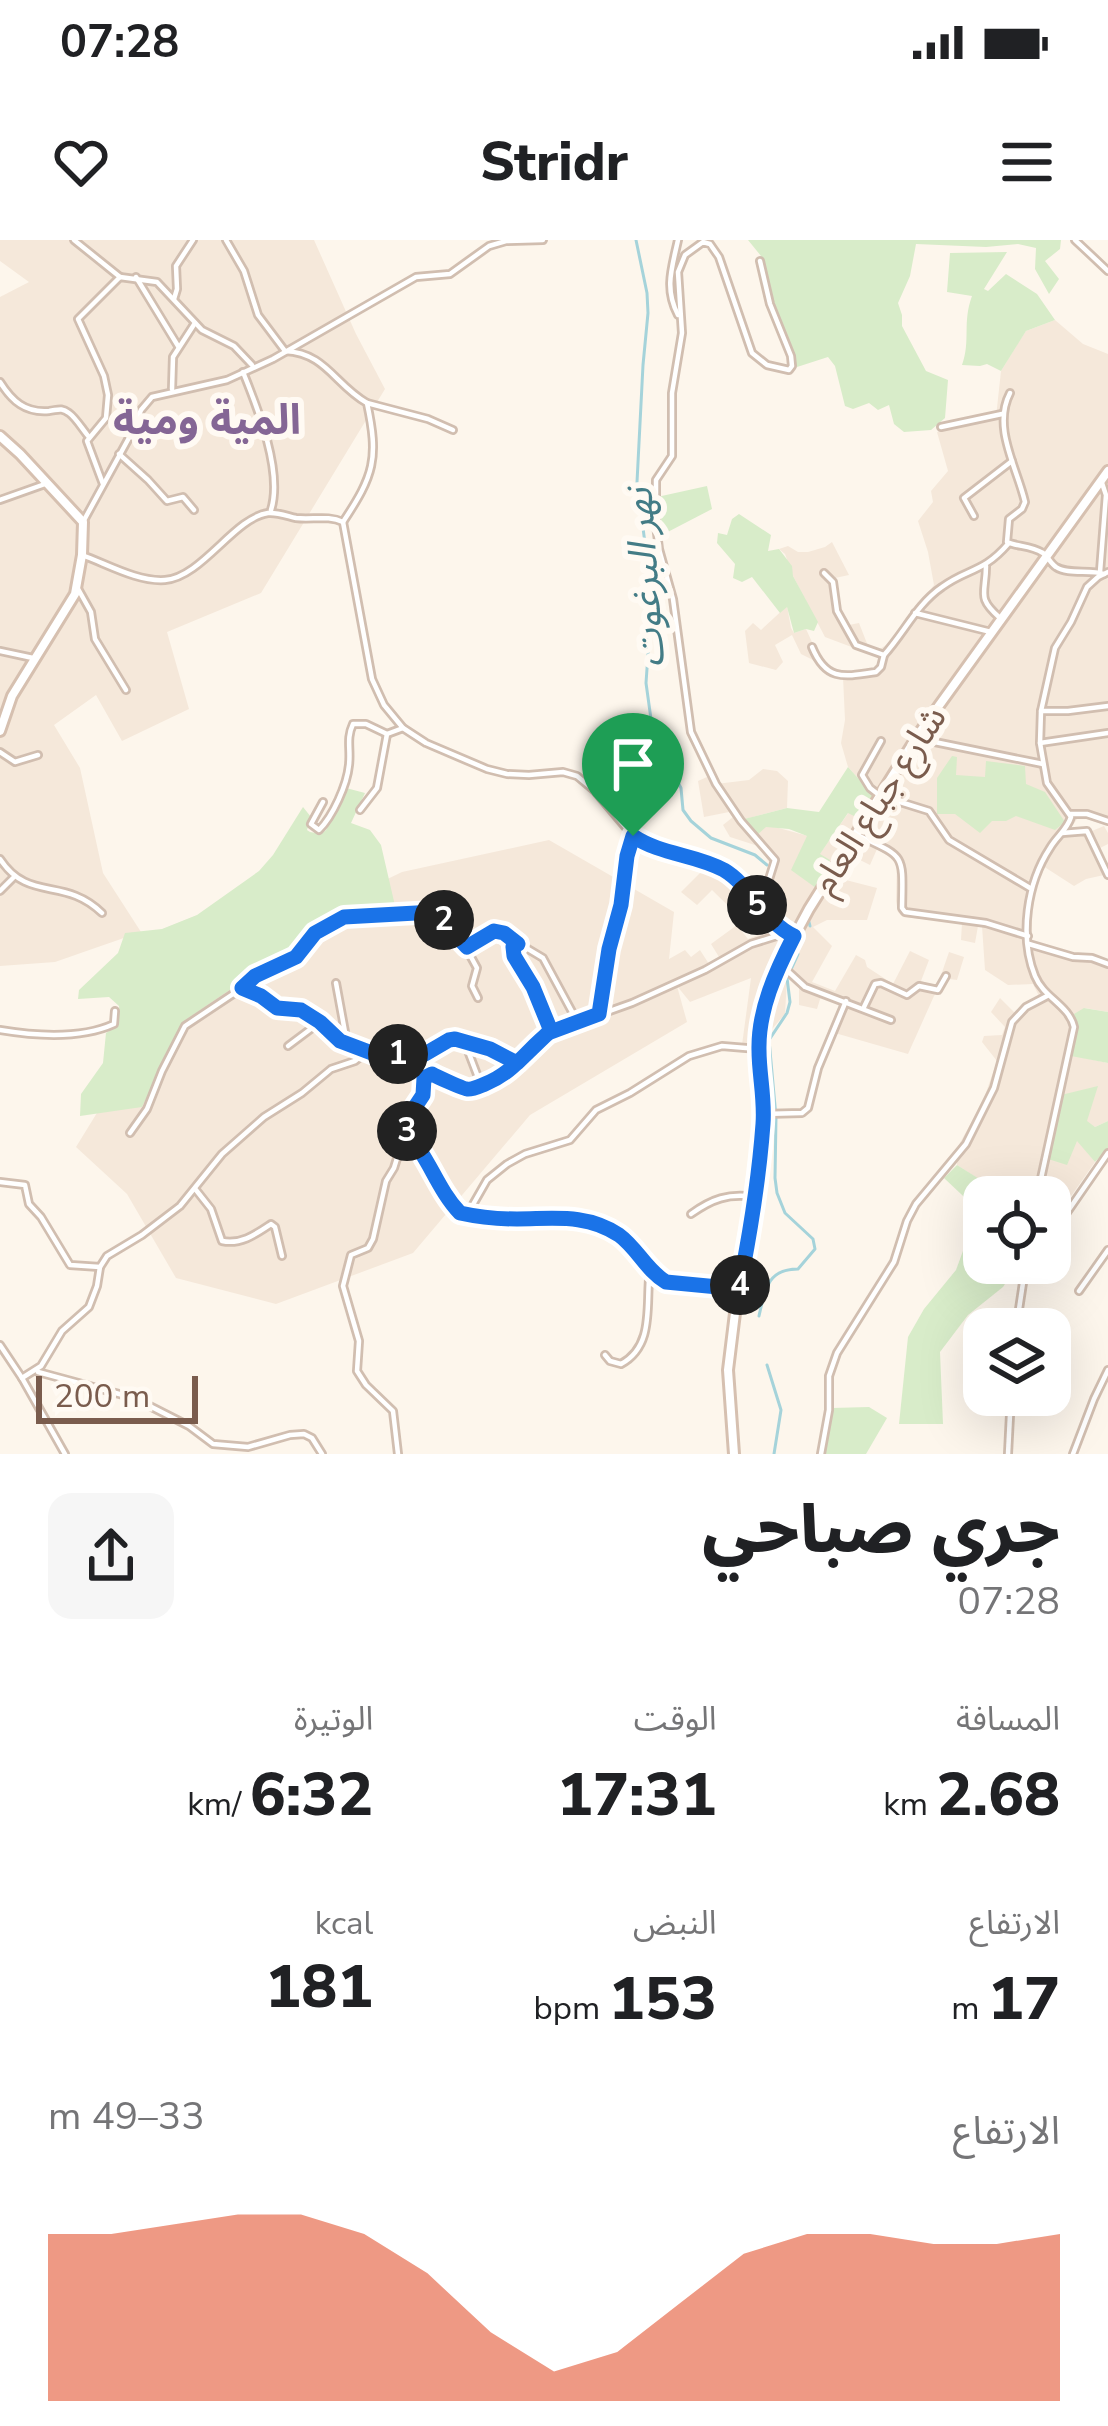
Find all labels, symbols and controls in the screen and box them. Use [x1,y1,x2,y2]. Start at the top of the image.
text: 07:28 [60,12,179,73]
text: Stridr [480,125,628,199]
icon: heart [48,129,114,195]
icon: menu [994,129,1060,195]
district label: المية ومية [113,392,301,449]
water label: نهر البرغوت [612,483,678,670]
street label: شارع جباع العام [800,696,960,905]
pin [582,713,684,836]
icon: arrive [600,731,666,797]
pin: 5 [727,875,787,935]
text: 5 [747,882,767,927]
pin: 2 [414,890,474,950]
text: 2 [434,897,454,942]
pin: 1 [368,1024,428,1084]
text: 1 [388,1031,408,1076]
pin: 3 [377,1101,437,1161]
text: 3 [397,1108,417,1153]
map controls [963,1176,1071,1416]
button: locate [963,1176,1071,1284]
pin: 4 [710,1255,770,1315]
text: 4 [730,1262,750,1307]
button: layers [963,1308,1071,1416]
scale bar [36,1370,198,1423]
text: 200 m [54,1374,150,1419]
text: جري صباحي [702,1485,1060,1575]
button: share [48,1493,174,1619]
text: 07:28 [958,1575,1060,1628]
text: الوتيرة [294,1697,373,1742]
text: الوقت [634,1697,717,1742]
text: المسافة [956,1697,1060,1742]
text: 6:32 [250,1754,373,1836]
text: 17:31 [557,1754,717,1836]
text: 2.68 [936,1754,1060,1836]
text: /km [187,1782,250,1827]
text: km [883,1782,936,1827]
text: kcal [315,1901,373,1946]
text: النبض [633,1901,717,1946]
text: الارتفاع [969,1901,1060,1946]
text: 181 [265,1946,373,2028]
text: 153 [609,1958,717,2040]
text: 17 [988,1958,1060,2040]
text: bpm [533,1986,609,2031]
text: m [951,1986,988,2031]
text: 33–49 m [48,2090,205,2143]
text: الارتفاع [953,2105,1060,2158]

